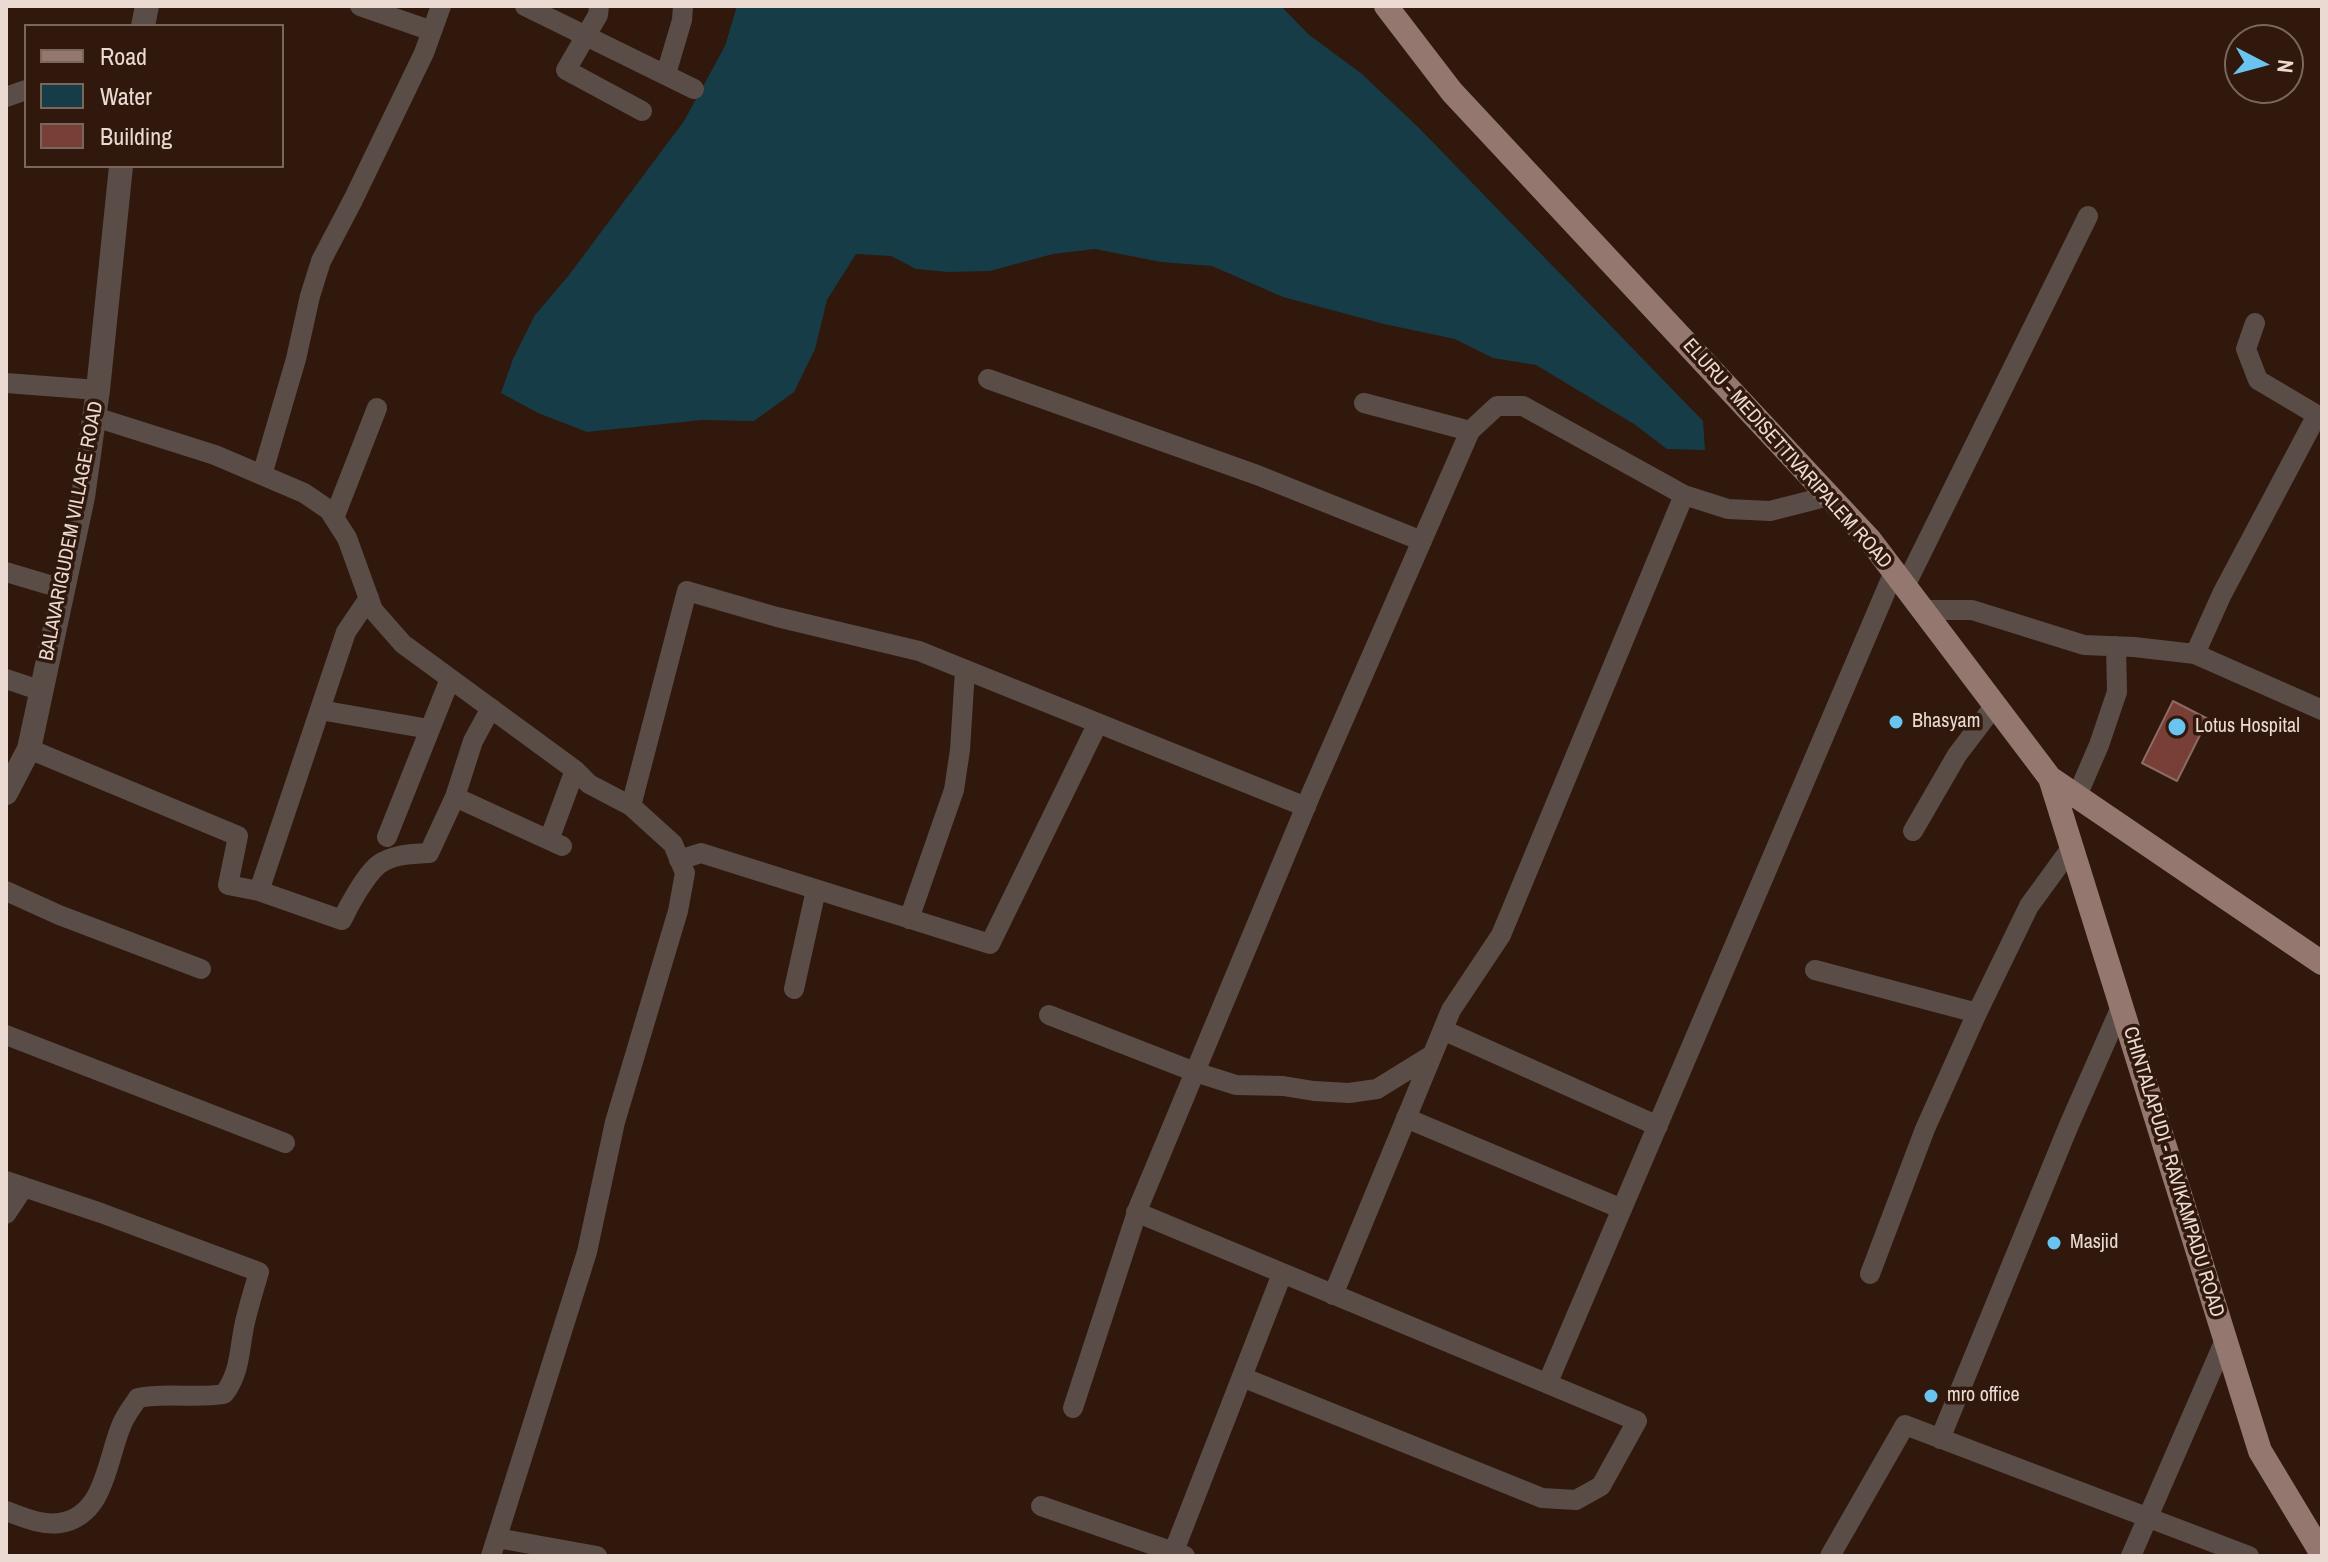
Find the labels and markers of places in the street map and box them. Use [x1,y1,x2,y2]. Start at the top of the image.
place label: Bhasyam [1912,710,1980,734]
marker: Bhasyam [1887,713,1905,731]
place label: Lotus Hospital [2195,715,2300,739]
marker: Lotus Hospital [2166,716,2188,738]
place label: Masjid [2070,1231,2118,1255]
marker: Masjid [2045,1234,2063,1252]
place label: mro office [1947,1384,2020,1408]
marker: mro office [1922,1387,1940,1405]

